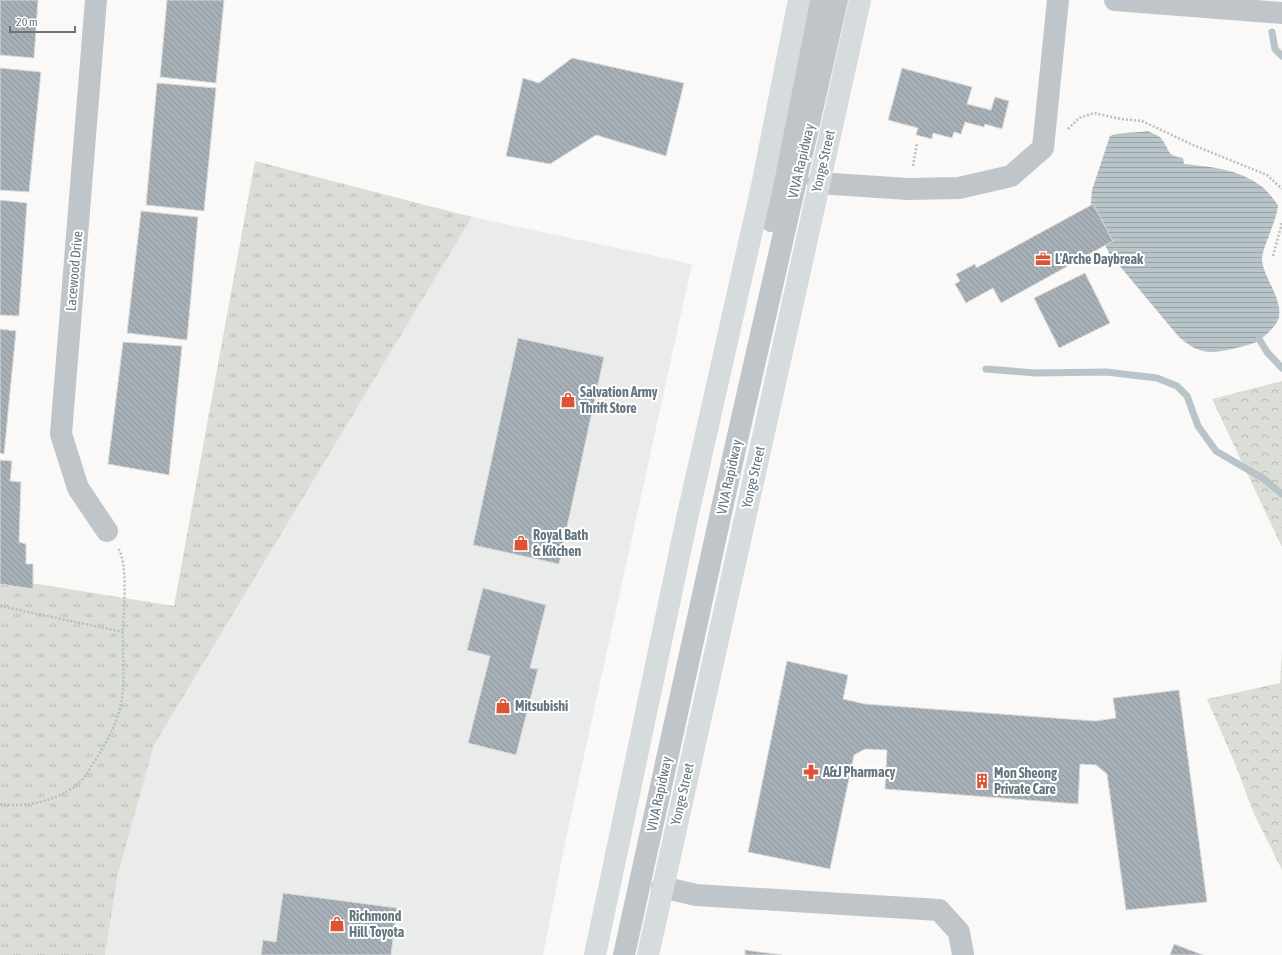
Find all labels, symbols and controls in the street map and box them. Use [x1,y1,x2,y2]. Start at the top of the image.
scale bar [10,8,75,34]
text: 20 m [16,15,38,29]
street label: VIVA Rapidway [785,122,817,200]
street label: Yonge Street [808,128,838,194]
street label: Lacewood Drive [63,230,85,312]
office icon: L'Arche Daybreak [1034,250,1052,268]
place label: L'Arche Daybreak [1055,251,1144,267]
place label: Salvation Army Thrift Store [580,384,658,416]
shop icon: Salvation Army Thrift Store [559,391,577,409]
street label: VIVA Rapidway [713,438,745,516]
street label: Yonge Street [738,444,768,510]
place label: Royal Bath & Kitchen [533,527,588,559]
shop icon: Royal Bath & Kitchen [512,534,530,552]
shop icon: Mitsubishi [494,697,512,715]
place label: Mitsubishi [515,698,568,714]
street label: VIVA Rapidway [643,755,675,833]
street label: Yonge Street [667,761,697,827]
pharmacy icon: A&J Pharmacy [802,763,820,781]
place label: A&J Pharmacy [822,764,896,780]
place label: Mon Sheong Private Care [994,765,1058,797]
building icon: Mon Sheong Private Care [973,772,991,790]
place label: Richmond Hill Toyota [349,908,405,940]
shop icon: Richmond Hill Toyota [328,915,346,933]

